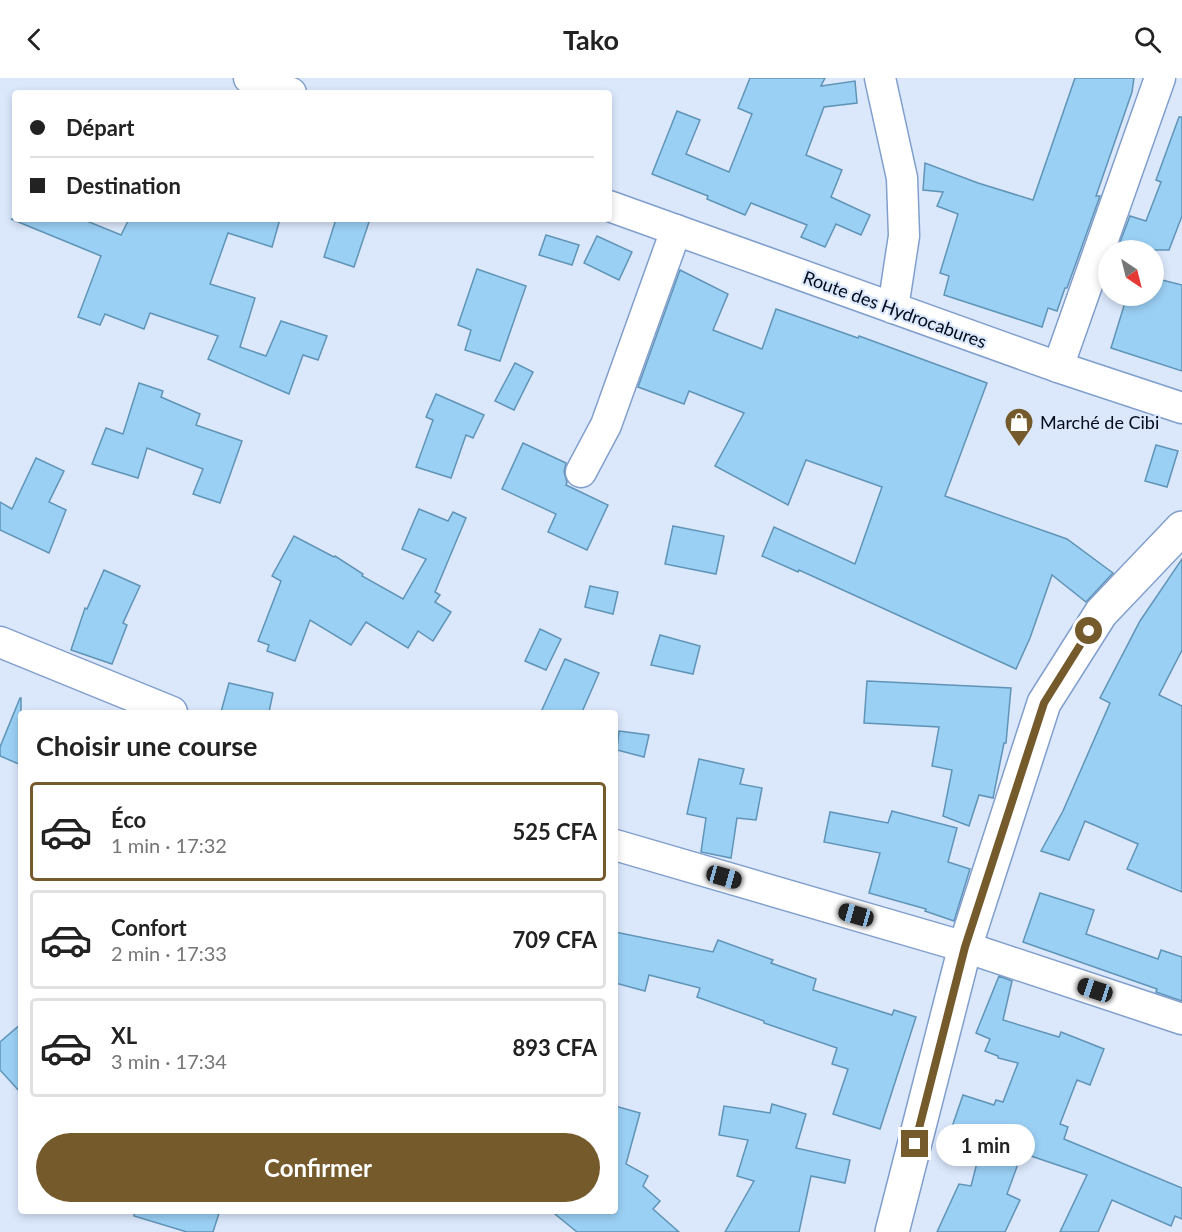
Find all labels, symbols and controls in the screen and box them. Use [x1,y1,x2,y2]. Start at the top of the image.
icon: back [18,23,51,56]
text: Tako [563,23,619,56]
icon: search [1131,23,1164,56]
text: Départ [66,114,134,141]
text: Destination [66,172,181,199]
north arrow [1098,240,1164,306]
map controls [1098,240,1164,306]
street label: Route des Hydrocabures [800,266,990,353]
shop icon: Marché de Cibi [1003,406,1035,448]
place label: Marché de Cibi [1040,411,1159,433]
route start [1075,617,1102,644]
text: Choisir une course [36,729,258,762]
icon: car [39,805,93,859]
text: Éco [111,806,146,833]
text: 525 CFA [512,818,597,845]
text: 1 min · 17:32 [111,833,227,857]
car [704,863,744,891]
car [836,901,876,929]
icon: car [39,913,93,967]
text: Confort [111,914,187,941]
text: 709 CFA [512,926,597,953]
text: 2 min · 17:33 [111,941,227,965]
car [1075,976,1115,1004]
icon: car [39,1021,93,1075]
text: XL [111,1022,137,1049]
text: 893 CFA [512,1034,597,1061]
text: 3 min · 17:34 [111,1049,227,1073]
callout: 1 min [936,1123,1035,1165]
route end [901,1130,928,1157]
button: Confirmer [36,1133,600,1202]
text: 1 min [961,1133,1010,1157]

